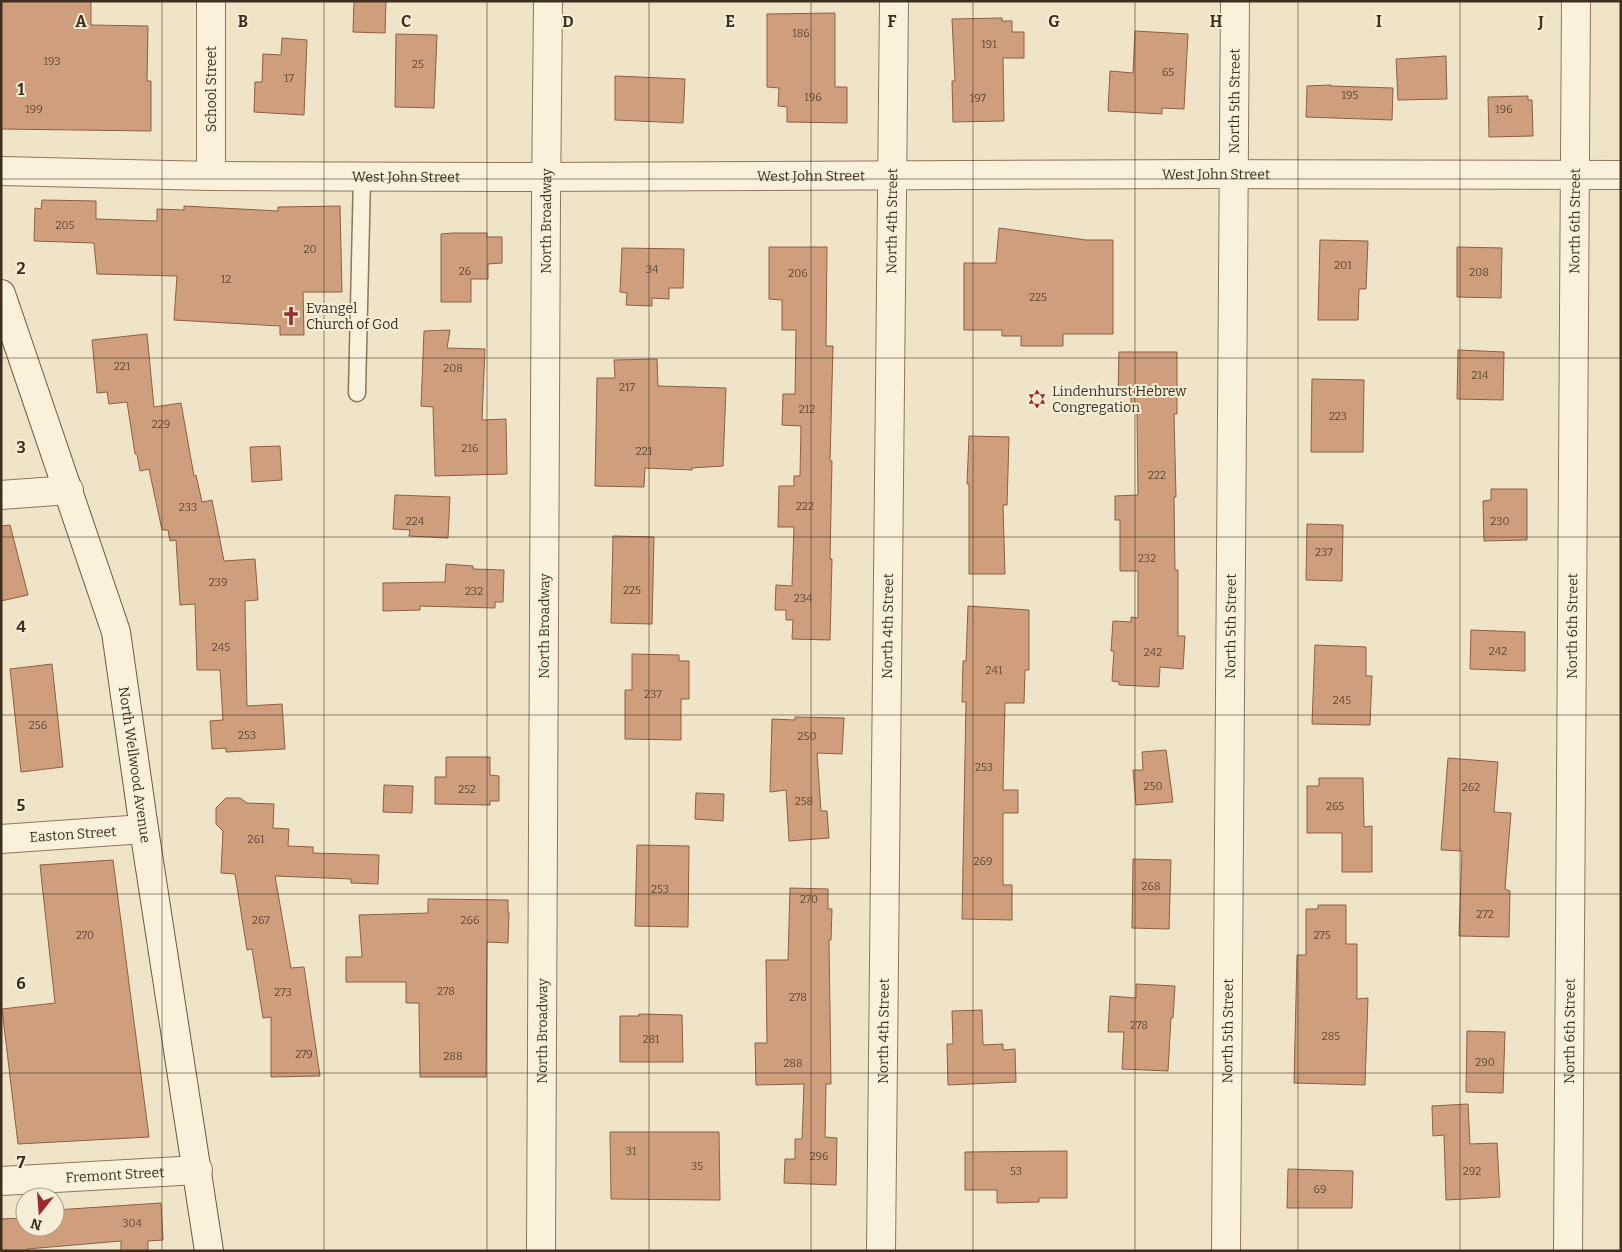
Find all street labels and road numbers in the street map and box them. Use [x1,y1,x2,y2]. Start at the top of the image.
street label: School Street [203,46,220,132]
street label: North 5th Street [1225,48,1243,154]
street label: West John Street [1162,165,1270,183]
street label: West John Street [757,167,865,184]
street label: West John Street [352,168,460,185]
street label: North Broadway [537,168,555,274]
street label: North 4th Street [883,168,901,274]
street label: North 6th Street [1566,168,1583,274]
street label: North Broadway [535,573,553,679]
street label: North 4th Street [878,573,897,679]
street label: North 5th Street [1222,573,1239,679]
street label: North 6th Street [1563,573,1581,679]
street label: North Wellwood Avenue [115,685,155,844]
street label: Easton Street [29,822,117,845]
street label: North Broadway [533,978,551,1084]
street label: North 4th Street [874,978,892,1084]
street label: North 5th Street [1219,978,1236,1084]
street label: North 6th Street [1561,978,1578,1084]
street label: Fremont Street [65,1163,165,1186]

